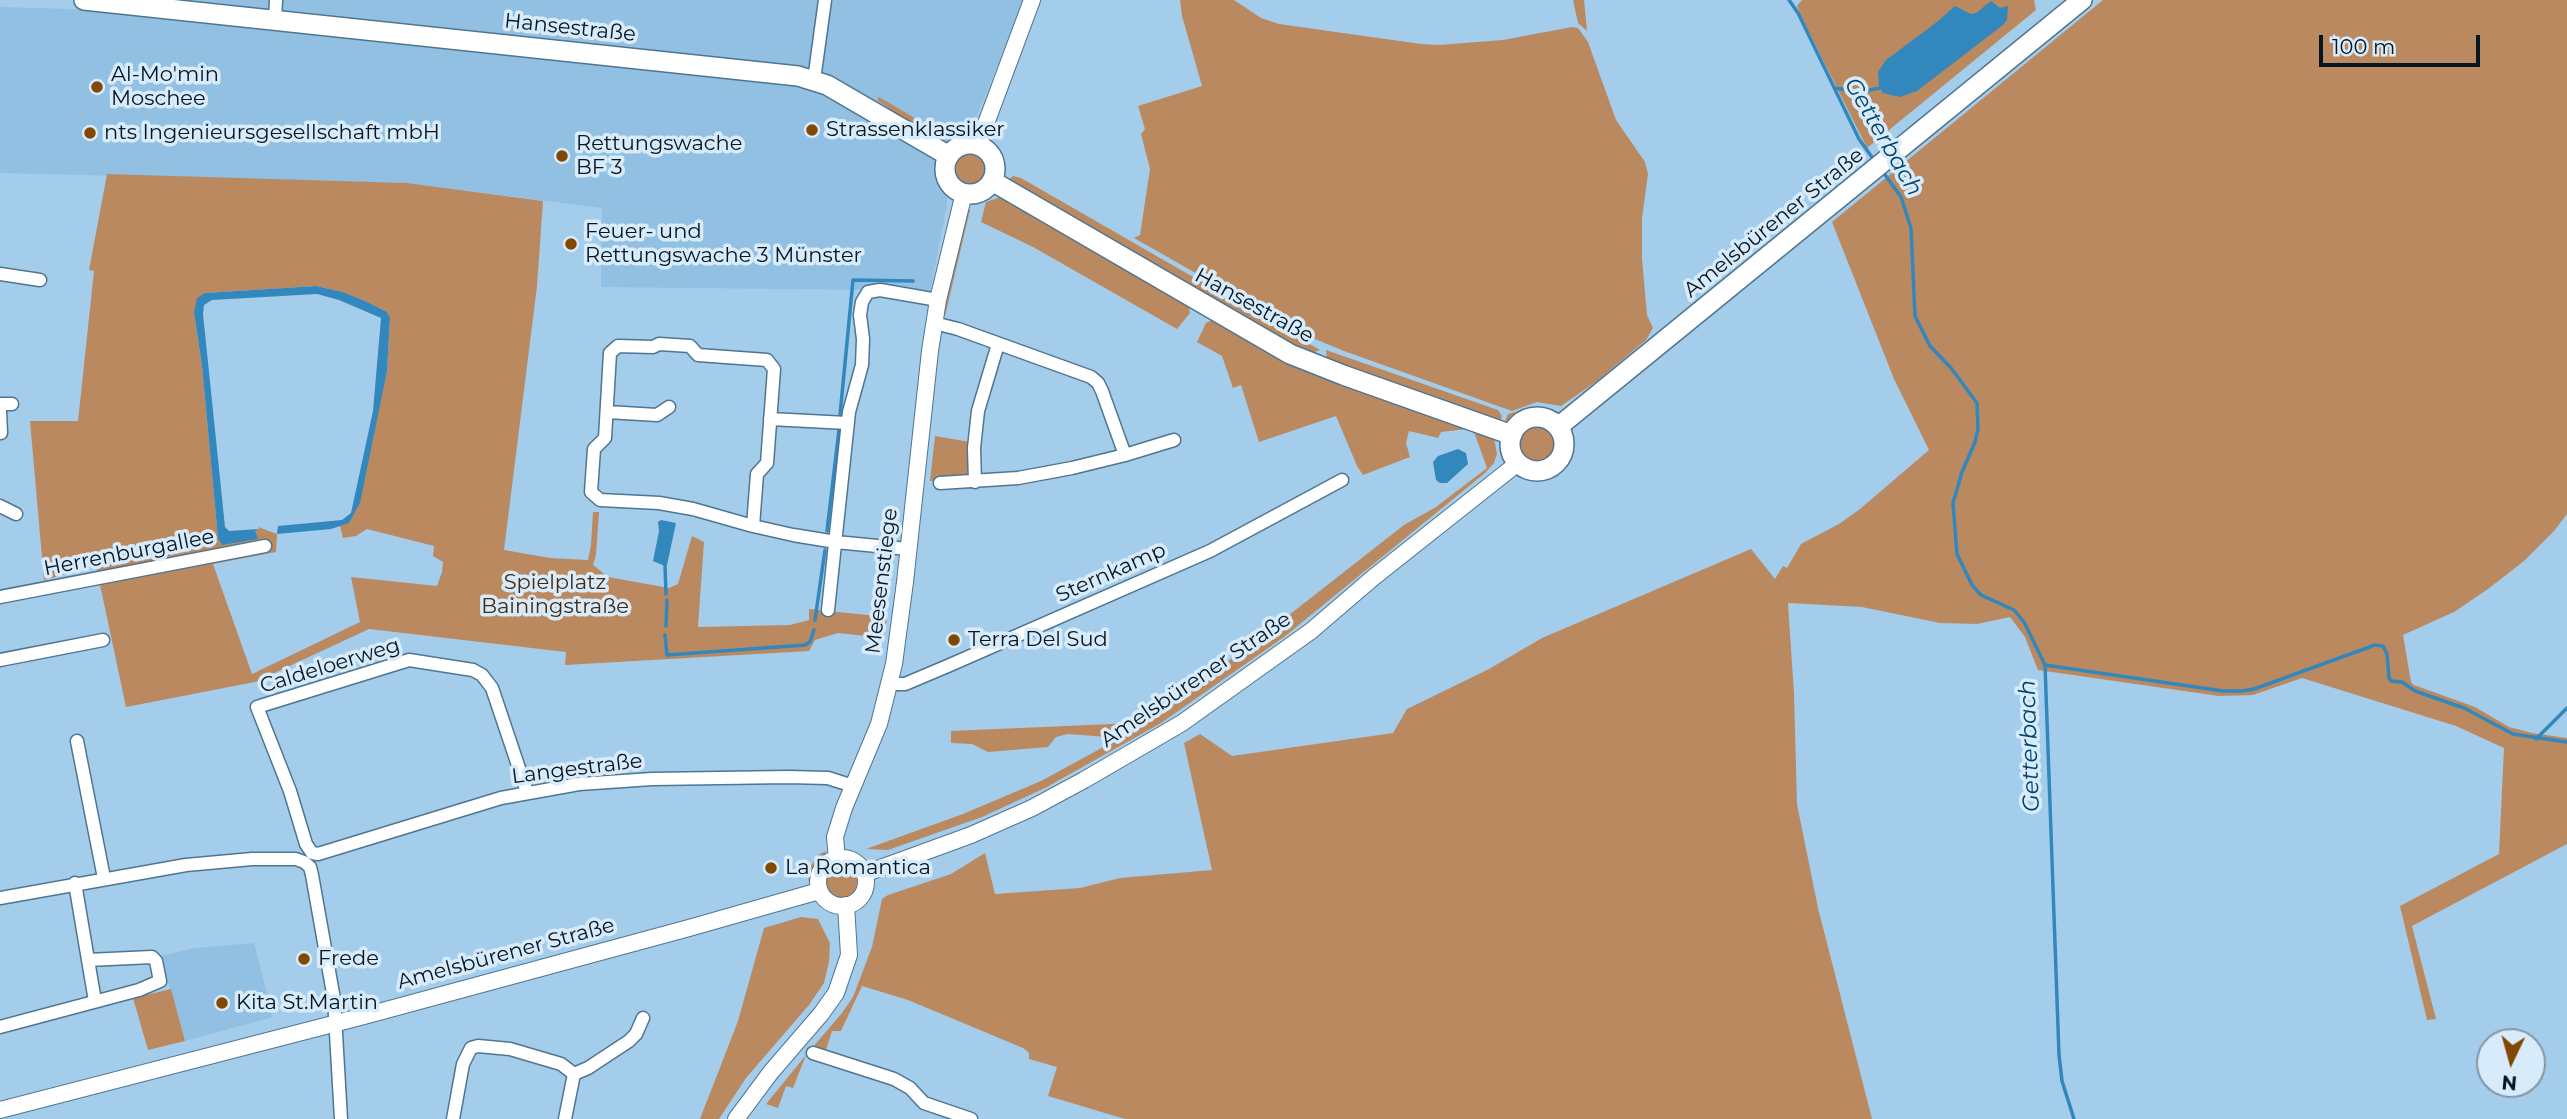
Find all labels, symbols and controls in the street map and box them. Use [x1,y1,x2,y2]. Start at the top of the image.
street label: Hansestraße [503,9,637,47]
scale bar [2322,21,2483,65]
text: 100 m [2332,34,2395,59]
place label: Al-Mo'min Moschee [111,62,219,112]
water label: Getterbach [1838,73,1928,201]
marker: Al-Mo'min Moschee [89,79,105,95]
place label: Strassenklassiker [826,117,1005,143]
place label: nts Ingenieursgesellschaft mbH [104,120,440,146]
marker: Strassenklassiker [804,122,820,138]
marker: nts Ingenieursgesellschaft mbH [82,125,98,141]
place label: Rettungswache BF 3 [576,131,742,181]
street label: Amelsbürener Straße [1679,143,1869,303]
marker: Rettungswache BF 3 [554,148,570,164]
place label: Feuer- und Rettungswache 3 Münster [585,219,862,269]
marker: Feuer- und Rettungswache 3 Münster [563,236,579,252]
street label: Hansestraße [1190,263,1318,349]
street label: Meesenstiege [861,507,903,655]
street label: Herrenburgallee [42,524,216,582]
street label: Sternkamp [1052,538,1170,608]
park label: Spielplatz Bainingstraße [481,570,629,620]
street label: Amelsbürener Straße [1096,607,1296,753]
place label: Terra Del Sud [968,627,1108,653]
marker: Terra Del Sud [946,632,962,648]
street label: Caldeloerweg [257,633,403,699]
water label: Getterbach [2014,680,2046,812]
street label: Langestraße [510,748,644,790]
place label: La Romantica [785,855,931,881]
marker: La Romantica [763,860,779,876]
street label: Amelsbürener Straße [395,913,617,995]
place label: Frede [318,946,379,972]
marker: Frede [296,951,312,967]
place label: Kita St.Martin [236,990,378,1016]
marker: Kita St.Martin [214,995,230,1011]
north arrow [2476,1028,2546,1098]
text: N [2501,1070,2518,1095]

